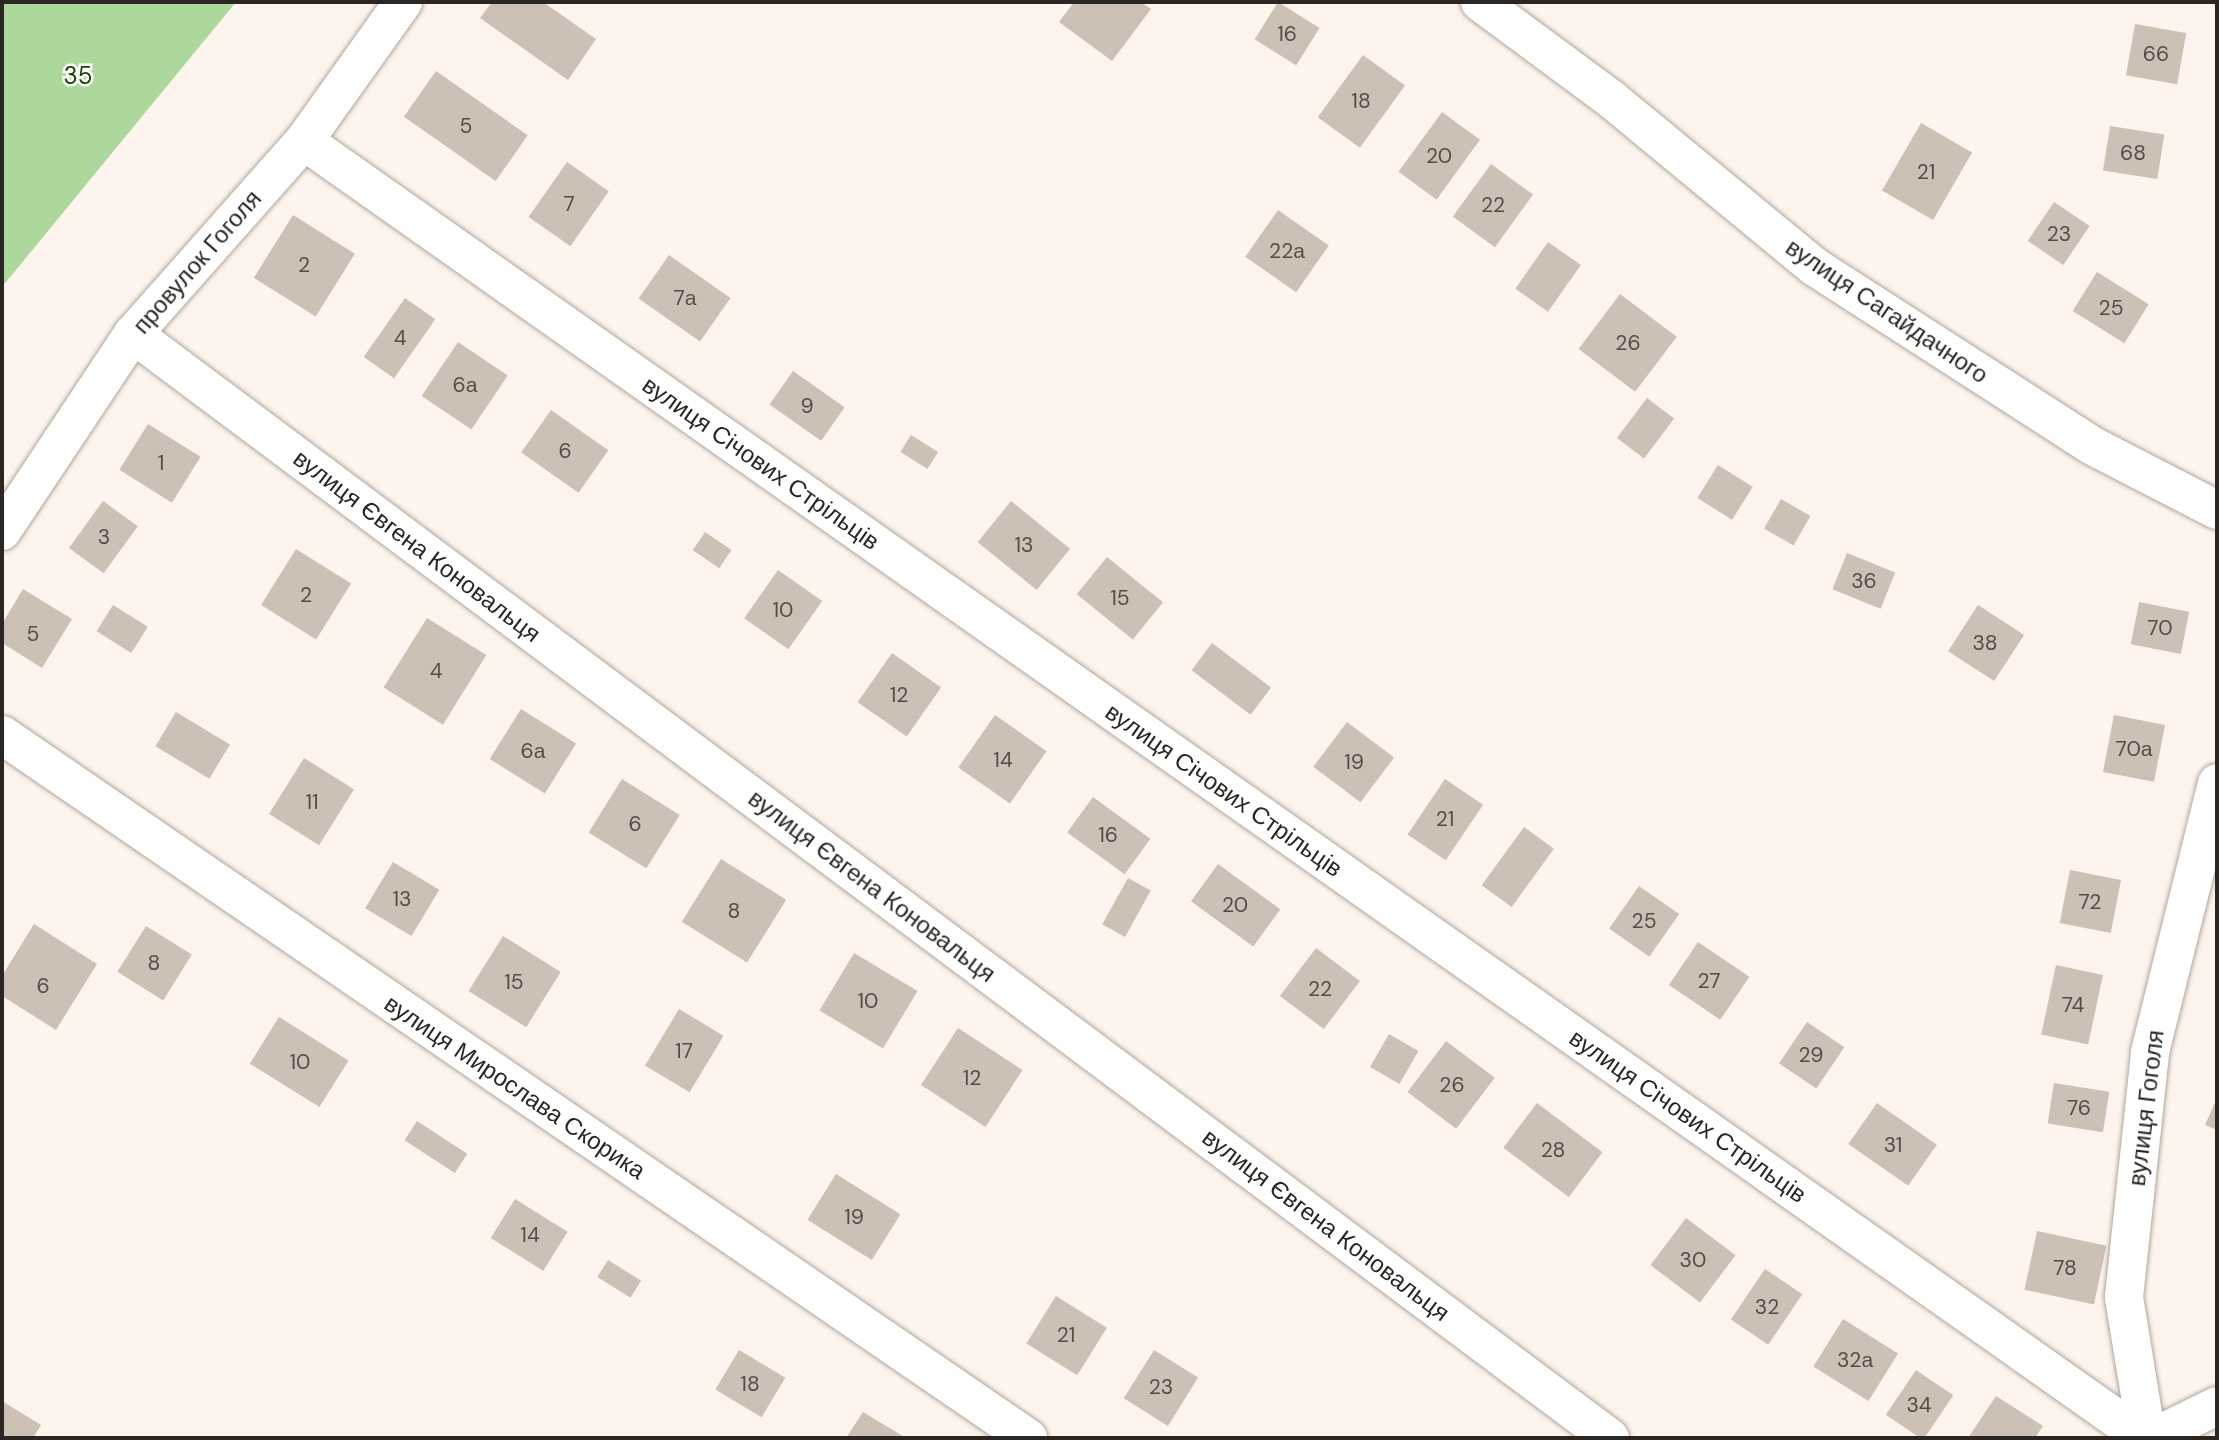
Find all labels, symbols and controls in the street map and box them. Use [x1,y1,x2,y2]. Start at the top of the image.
house number: 16 [1277,21,1297,47]
house number: 66 [2143,41,2169,67]
park label: 35 [64,62,92,90]
house number: 18 [1351,88,1371,114]
house number: 5 [460,113,472,139]
house number: 68 [2120,140,2146,166]
house number: 20 [1426,143,1452,169]
house number: 21 [1917,159,1935,185]
street label: провулок Гоголя [127,184,267,340]
house number: 7 [563,191,575,217]
house number: 22 [1481,192,1505,218]
house number: 23 [2047,221,2071,247]
street label: вулиця Сагайдачного [1780,233,1994,389]
house number: 22а [1269,238,1305,264]
house number: 2 [298,252,310,278]
house number: 7а [674,285,696,311]
house number: 25 [2099,295,2123,321]
house number: 4 [394,325,406,351]
house number: 26 [1615,330,1641,356]
street label: вулиця Січових Стрільців [637,370,885,556]
house number: 6а [453,372,477,398]
house number: 9 [800,393,814,419]
house number: 6 [558,438,572,464]
street label: вулиця Євгена Коновальця [288,444,546,648]
house number: 1 [158,450,164,476]
house number: 3 [98,524,110,550]
house number: 13 [1015,532,1033,558]
house number: 36 [1851,568,1877,594]
house number: 2 [300,582,312,608]
house number: 15 [1110,585,1130,611]
house number: 10 [773,597,793,623]
house number: 70 [2147,615,2173,641]
house number: 5 [27,621,39,647]
house number: 38 [1972,630,1998,656]
house number: 4 [430,658,442,684]
house number: 12 [890,682,908,708]
street label: вулиця Січових Стрільців [1100,697,1348,883]
house number: 70а [2116,736,2152,762]
house number: 6а [521,738,545,764]
house number: 14 [993,747,1013,773]
house number: 19 [1344,749,1364,775]
street label: вулиця Євгена Коновальця [743,784,1001,988]
house number: 11 [305,789,319,815]
house number: 21 [1436,806,1454,832]
house number: 6 [628,811,642,837]
house number: 16 [1098,822,1118,848]
house number: 13 [393,886,411,912]
house number: 72 [2079,889,2101,915]
house number: 20 [1222,892,1248,918]
house number: 8 [728,898,740,924]
house number: 25 [1632,908,1656,934]
house number: 8 [148,950,160,976]
house number: 27 [1698,968,1720,994]
house number: 15 [504,969,524,995]
house number: 6 [36,973,50,999]
house number: 22 [1308,976,1332,1002]
house number: 10 [858,988,878,1014]
street label: вулиця Мирослава Скорика [379,989,651,1185]
house number: 74 [2062,992,2084,1018]
street label: вулиця Січових Стрільців [1564,1023,1812,1209]
street label: вулиця Гоголя [2122,1028,2170,1188]
house number: 17 [675,1038,693,1064]
house number: 29 [1798,1042,1824,1068]
house number: 10 [290,1049,310,1075]
house number: 12 [963,1065,981,1091]
house number: 26 [1439,1072,1465,1098]
house number: 76 [2067,1095,2091,1121]
street label: вулиця Євгена Коновальця [1197,1123,1455,1327]
house number: 31 [1884,1132,1902,1158]
house number: 28 [1541,1137,1565,1163]
house number: 19 [844,1204,864,1230]
house number: 14 [520,1222,540,1248]
house number: 30 [1680,1247,1706,1273]
house number: 78 [2053,1255,2077,1281]
house number: 32 [1755,1294,1779,1320]
house number: 21 [1057,1322,1075,1348]
house number: 32а [1837,1347,1873,1373]
house number: 18 [740,1371,760,1397]
house number: 23 [1149,1374,1173,1400]
house number: 34 [1906,1392,1932,1418]

